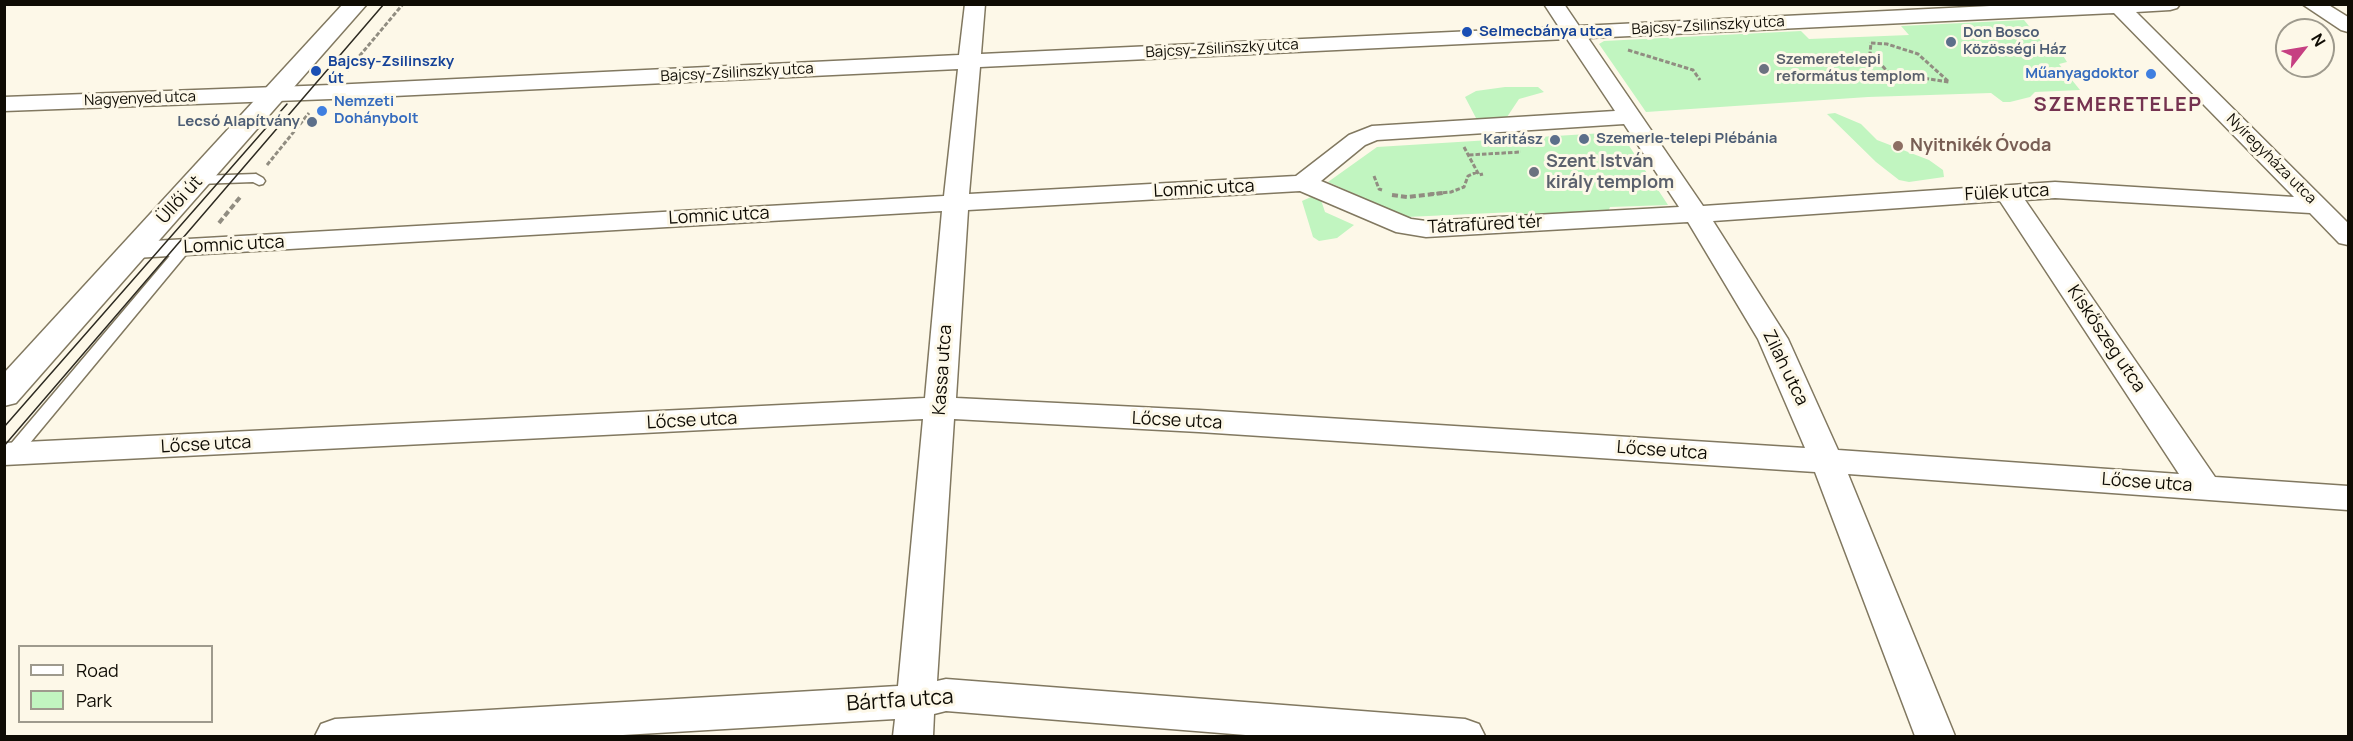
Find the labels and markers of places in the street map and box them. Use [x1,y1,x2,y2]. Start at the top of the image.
place label: Selmecbánya utca [1479,23,1612,41]
place label: Don Bosco Közösségi Ház [1963,24,2067,59]
marker: Selmecbánya utca [1460,25,1474,39]
marker: Don Bosco Közösségi Ház [1944,35,1958,49]
place label: Szemeretelepi református templom [1776,51,1925,86]
place label: Bajcsy-Zsilinszky út [328,53,454,88]
marker: Szemeretelepi református templom [1757,62,1771,76]
marker: Bajcsy-Zsilinszky út [309,64,323,78]
place label: Műanyagdoktor [2025,65,2139,83]
marker: Műanyagdoktor [2144,67,2158,81]
place label: Nemzeti Dohánybolt [334,93,418,128]
marker: Nemzeti Dohánybolt [315,104,329,118]
place label: Lecsó Alapítvány [177,113,300,131]
marker: Lecsó Alapítvány [305,115,319,129]
place label: Szemerle-telepi Plébánia [1596,130,1777,148]
place label: Karitász [1483,131,1543,149]
marker: Szemerle-telepi Plébánia [1577,132,1591,146]
marker: Karitász [1548,133,1562,147]
place label: Nyitnikék Óvoda [1910,135,2051,157]
marker: Nyitnikék Óvoda [1891,139,1905,153]
place label: Szent István király templom [1546,151,1674,194]
marker: Szent István király templom [1527,165,1541,179]

